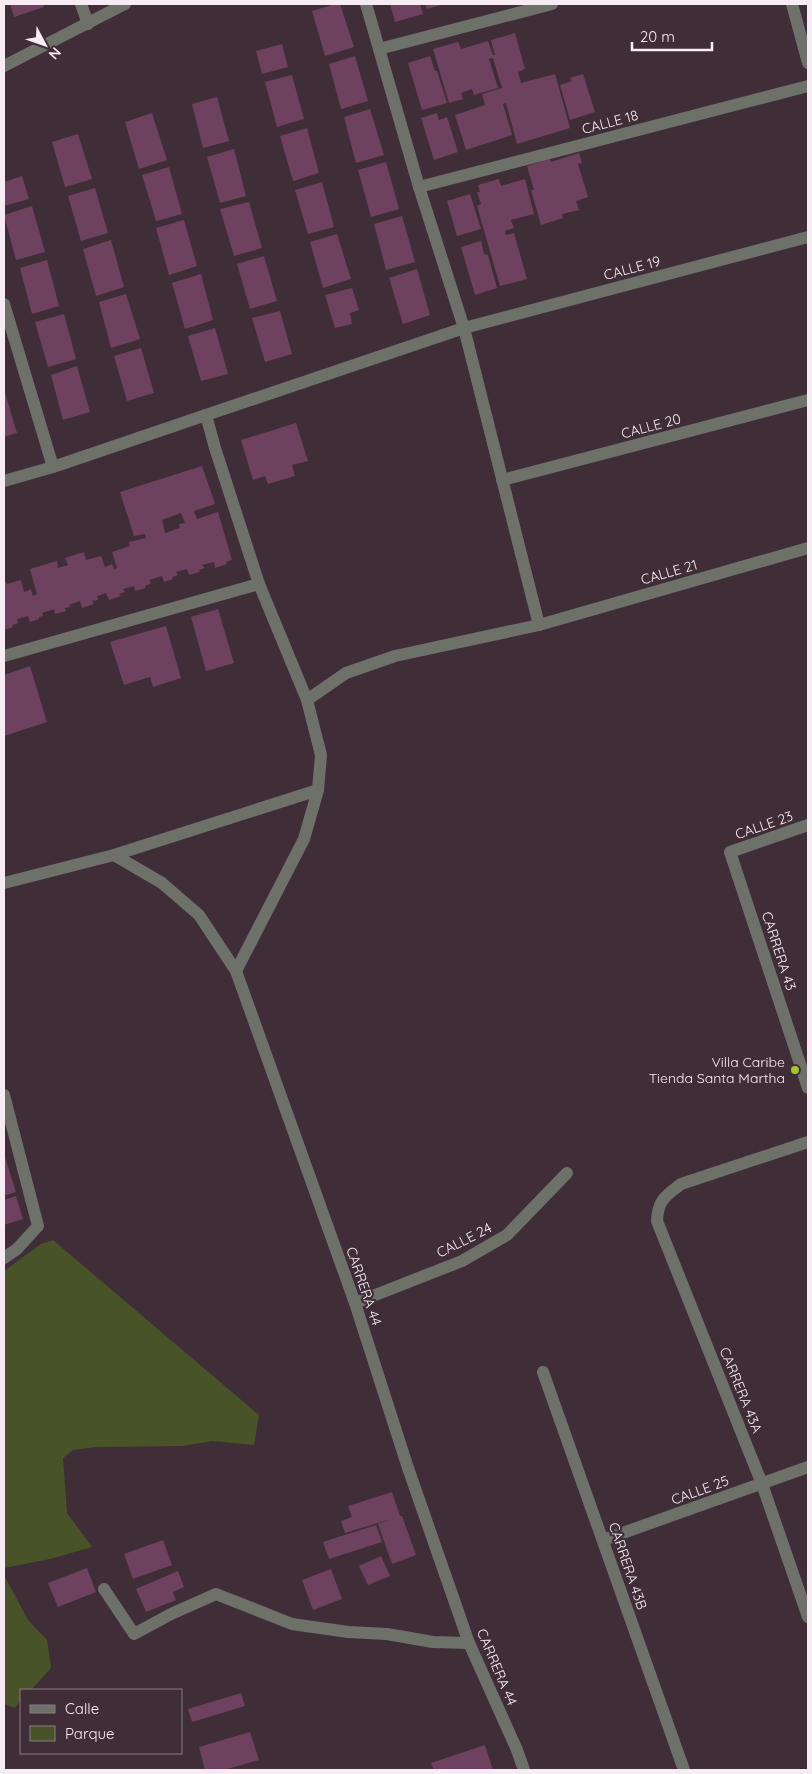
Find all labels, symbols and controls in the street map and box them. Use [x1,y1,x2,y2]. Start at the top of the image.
north arrow [20,20,70,70]
scale bar [632,20,712,52]
text: 20 m [640,27,675,46]
text: N [45,44,65,63]
street label: CALLE 18 [580,106,640,138]
street label: CALLE 19 [602,252,662,284]
street label: CALLE 20 [619,409,683,443]
street label: CALLE 21 [639,555,699,589]
street label: CALLE 23 [733,807,795,843]
street label: CARRERA 43 [758,909,800,993]
place label: Villa Caribe Tienda Santa Martha [649,1053,785,1087]
marker: Villa Caribe Tienda Santa Martha [789,1064,801,1076]
street label: CALLE 24 [433,1218,495,1262]
street label: CARRERA 44 [342,1244,386,1328]
street label: CARRERA 43A [716,1344,766,1436]
street label: CALLE 25 [669,1471,731,1509]
street label: CARRERA 43B [605,1520,651,1612]
street label: CARRERA 44 [473,1626,521,1708]
legend [20,1689,182,1754]
text: Calle [65,1699,99,1718]
text: Parque [65,1724,115,1743]

